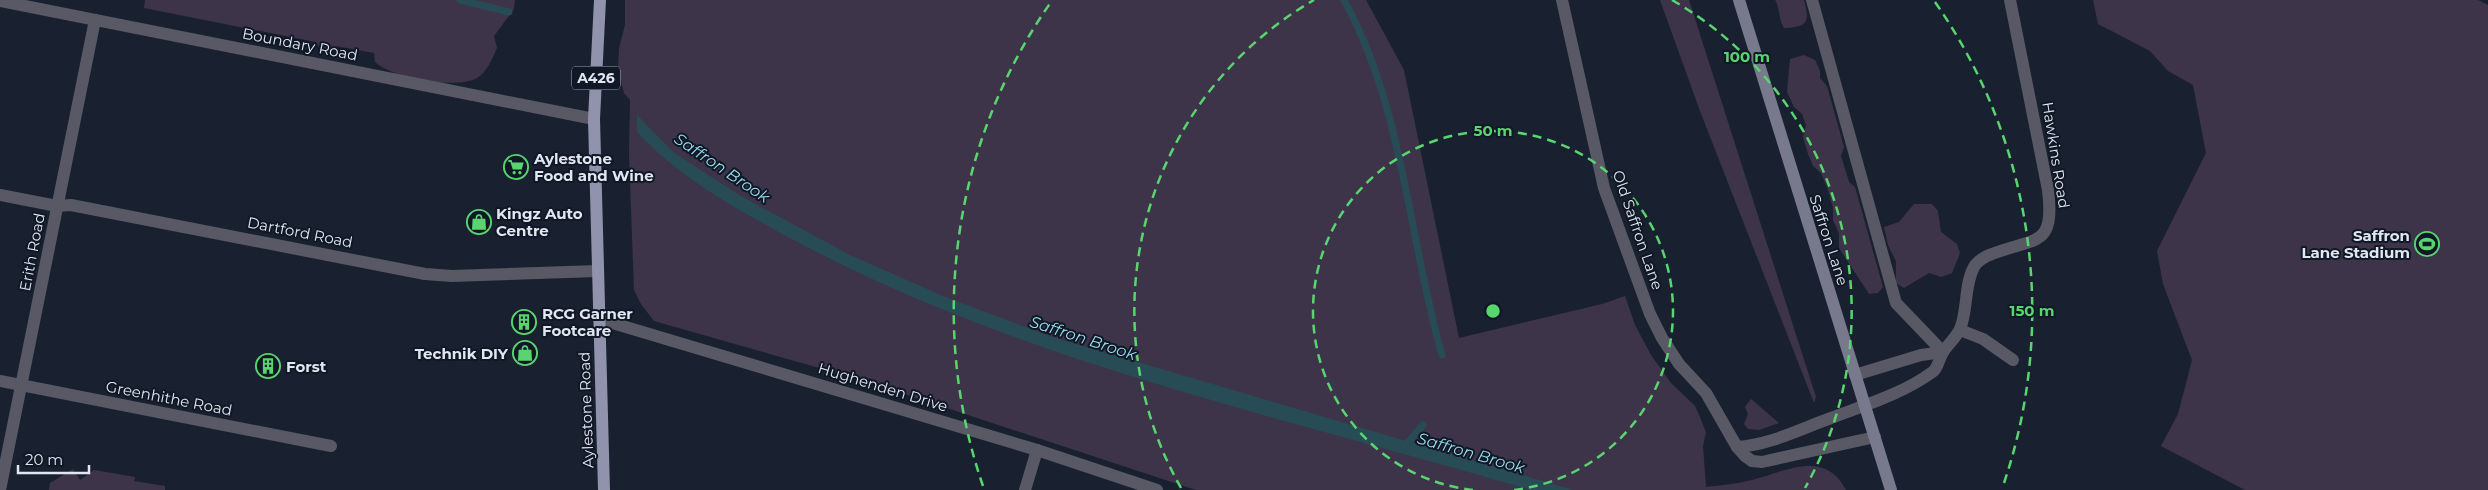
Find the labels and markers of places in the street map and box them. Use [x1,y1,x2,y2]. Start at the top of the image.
place label: Aylestone Food and Wine [533,149,654,185]
supermarket icon: Aylestone Food and Wine [503,154,529,180]
place label: Kingz Auto Centre [496,204,583,240]
shop icon: Kingz Auto Centre [466,209,492,235]
place label: Saffron Lane Stadium [2301,226,2410,262]
sports icon: Saffron Lane Stadium [2414,231,2440,257]
centre of rings [1484,302,1502,320]
place label: RCG Garner Footcare [542,304,633,340]
building icon: RCG Garner Footcare [511,309,537,335]
shop icon: Technik DIY [512,340,538,366]
place label: Technik DIY [415,344,509,363]
building icon: Forst [255,353,281,379]
place label: Forst [286,357,327,376]

